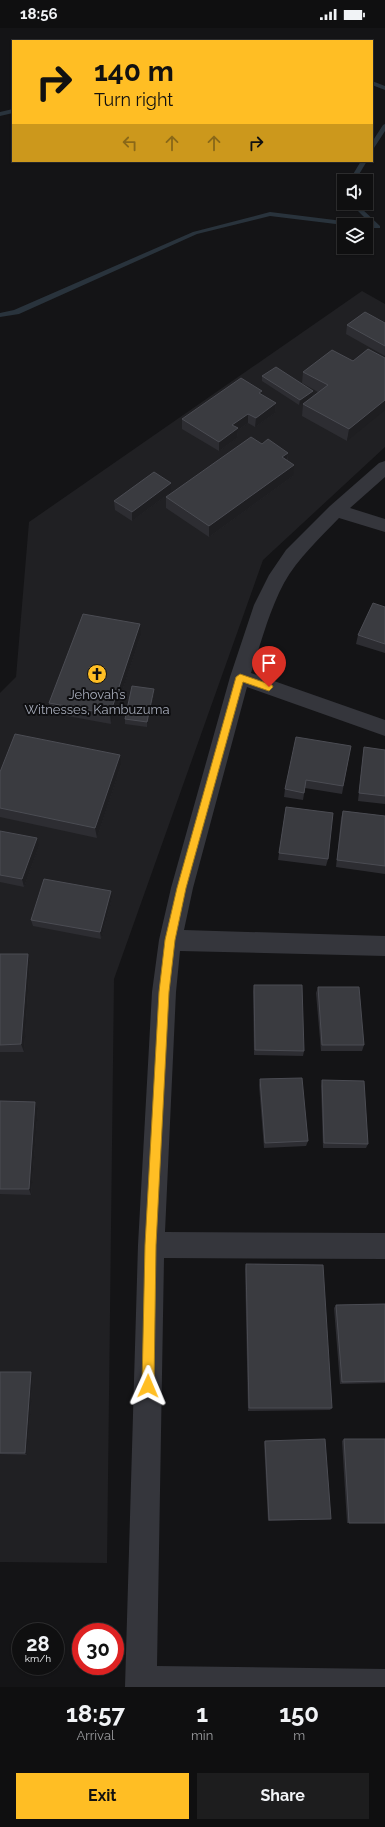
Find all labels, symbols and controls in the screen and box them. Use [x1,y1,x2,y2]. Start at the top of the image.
text: 18:56 [20,5,58,23]
text: 140 m [94,55,174,88]
icon: right [28,56,80,108]
text: Turn right [94,89,173,110]
icon: left [119,132,141,154]
icon: ahead [161,132,183,154]
icon: ahead [203,132,225,154]
icon: right [245,132,267,154]
map controls [337,174,373,254]
button: sound [337,174,373,210]
button: layers [337,218,373,254]
pin [252,646,286,687]
icon: arrive [258,652,280,674]
church icon: Jehovah’s Witnesses, Kambuzuma [86,663,108,685]
place label: Jehovah’s Witnesses, Kambuzuma [25,687,170,717]
position arrow [127,1365,169,1407]
speed limit sign: 30 [72,1623,124,1675]
text: 28 [26,1632,50,1656]
text: km/h [25,1653,51,1664]
text: 18:57 [66,1699,125,1728]
text: 1 [196,1699,208,1728]
text: 150 [279,1699,319,1728]
text: Arrival [76,1728,115,1743]
text: min [191,1728,213,1743]
text: m [293,1728,305,1743]
button: Exit [16,1773,189,1819]
button: Share [197,1773,369,1819]

